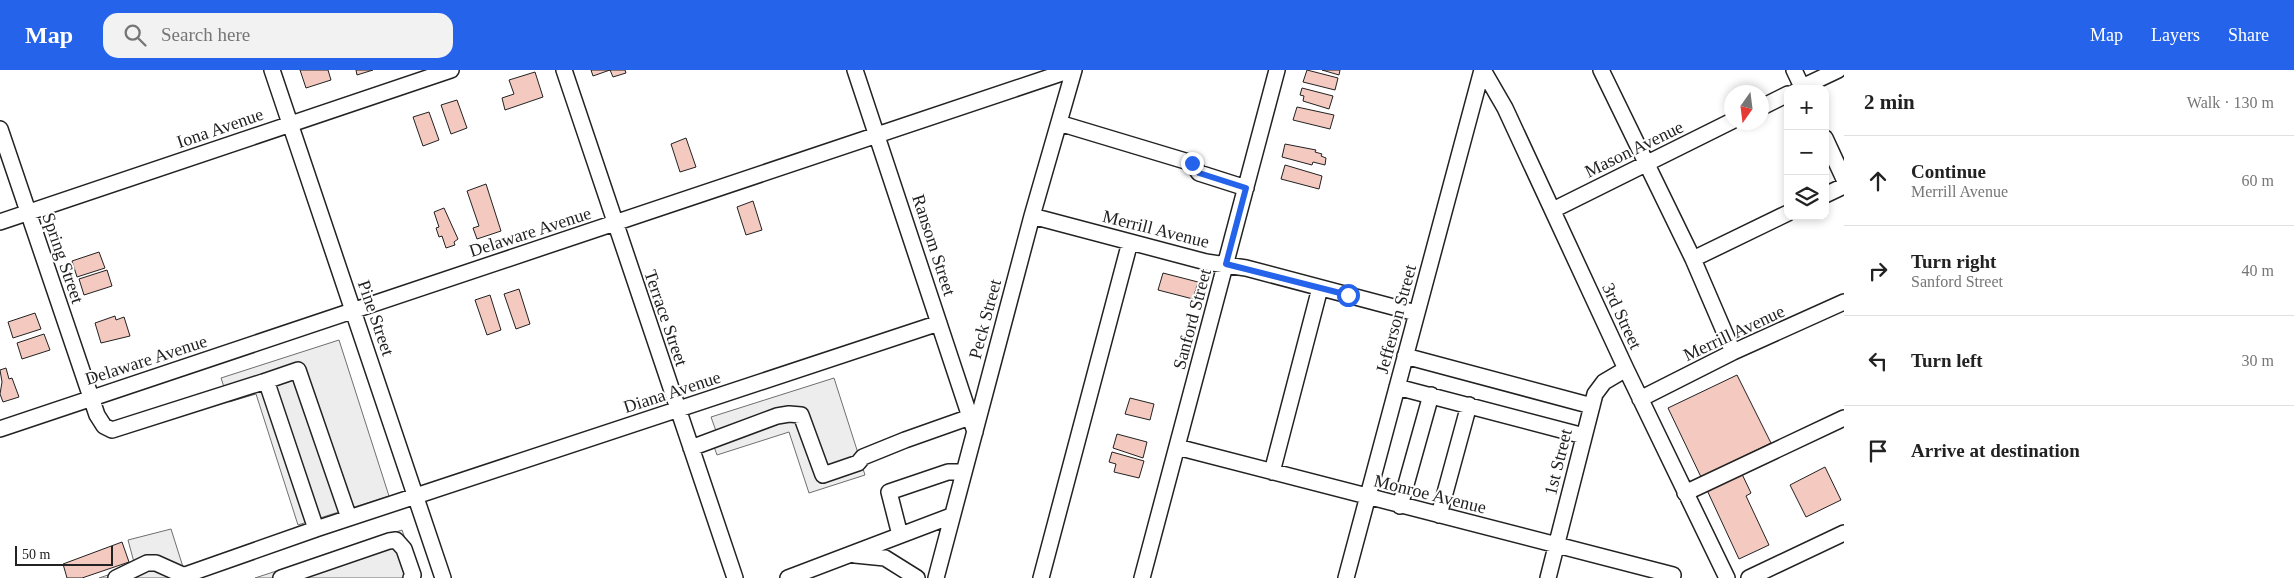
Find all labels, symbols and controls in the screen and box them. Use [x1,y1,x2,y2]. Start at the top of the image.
search box [103,13,453,58]
icon: search [121,21,149,49]
text: Map [25,22,73,48]
text: Search here [161,24,250,45]
text: Map [2090,25,2123,45]
text: Layers [2151,25,2200,45]
text: Share [2228,25,2269,45]
north arrow [1724,85,1769,130]
map controls [1784,85,1829,220]
button: + [1784,85,1829,130]
text: 2 min [1864,90,1915,114]
text: Walk · 130 m [2187,94,2274,111]
street label: Iona Avenue [174,104,266,152]
street label: Mason Avenue [1581,117,1687,181]
button: − [1784,130,1829,175]
route end [1181,152,1204,175]
text: Continue [1911,161,1986,182]
icon: ahead [1864,167,1892,195]
text: 60 m [2242,172,2274,189]
button: layers [1784,175,1829,220]
text: Merrill Avenue [1911,183,2008,200]
street label: Ransom Street [908,192,960,298]
street label: Delaware Avenue [466,203,594,261]
street label: Merrill Avenue [1101,206,1211,252]
street label: Spring Street [38,210,88,306]
text: Turn right [1911,251,1996,272]
icon: right [1864,257,1892,285]
street label: Jefferson Street [1372,262,1420,376]
text: 40 m [2242,262,2274,279]
street label: Sanford Street [1169,266,1215,372]
street label: Terrace Street [640,267,692,369]
text: Sanford Street [1911,273,2003,290]
street label: Peck Street [965,277,1005,361]
street label: Pine Street [354,278,398,358]
street label: 3rd Street [1598,280,1646,352]
route start [1337,284,1360,307]
street label: Merrill Avenue [1680,301,1788,365]
street label: Delaware Avenue [82,331,210,389]
icon: left [1864,347,1892,375]
text: Turn left [1911,350,1983,371]
text: 30 m [2242,352,2274,369]
street label: Diana Avenue [621,367,723,417]
street label: 1st Street [1540,427,1576,497]
icon: arrive [1864,437,1892,465]
text: Arrive at destination [1911,440,2080,461]
street label: Monroe Avenue [1372,470,1488,518]
scale bar [15,543,112,566]
text: 50 m [22,547,50,562]

